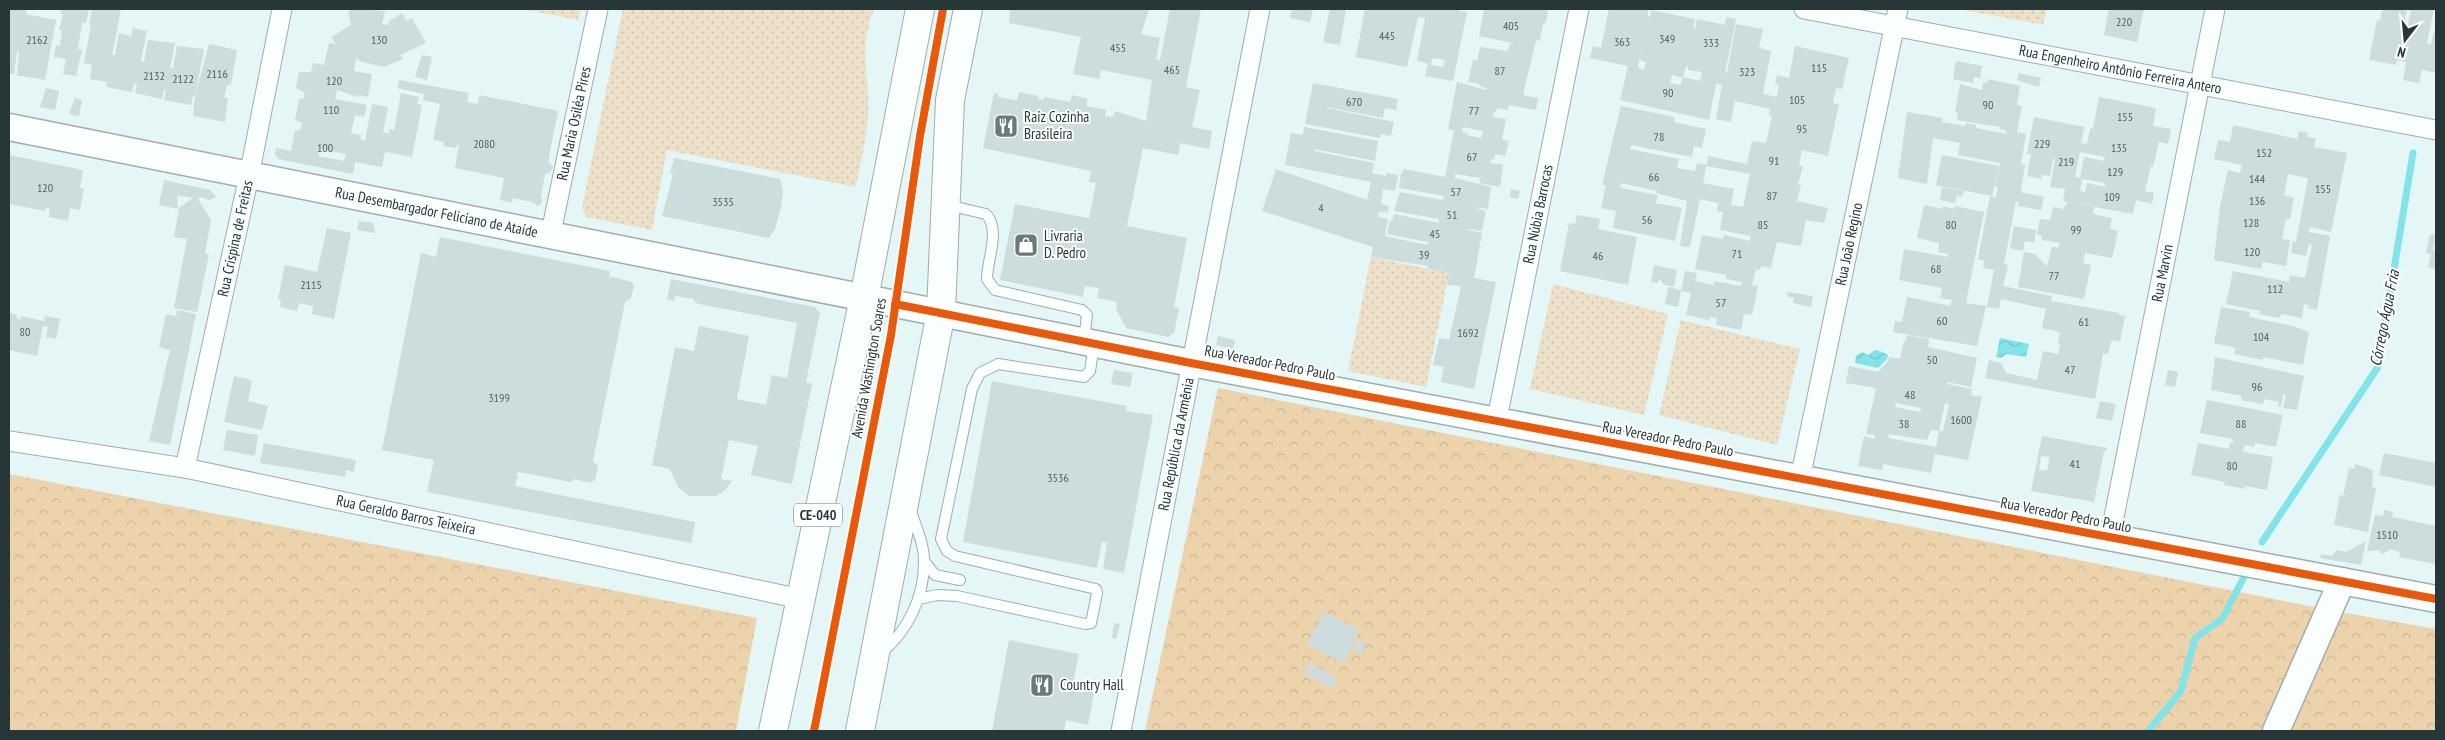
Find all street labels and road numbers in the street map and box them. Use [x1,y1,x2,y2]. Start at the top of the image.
street label: Rua Engenheiro Antônio Ferreira Antero [2017,40,2223,98]
street label: Rua Maria Osiléa Pires [552,65,595,182]
street label: Rua Núbia Barrocas [1518,163,1557,265]
street label: Rua Crispina de Freitas [213,178,257,298]
street label: Rua Desembargador Feliciano de Ataíde [334,182,540,241]
street label: Rua João Regino [1831,201,1866,287]
street label: Rua Marvin [2147,243,2177,304]
street label: Avenida Washington Soares [847,296,890,439]
street label: Rua Vereador Pedro Paulo [1203,340,1337,385]
street label: Rua República da Armênia [1154,376,1198,512]
street label: Rua Vereador Pedro Paulo [1601,416,1735,461]
street label: Rua Geraldo Barros Teixeira [335,490,478,539]
street label: Rua Vereador Pedro Paulo [1999,492,2133,537]
road number: CE-040 [794,504,842,526]

